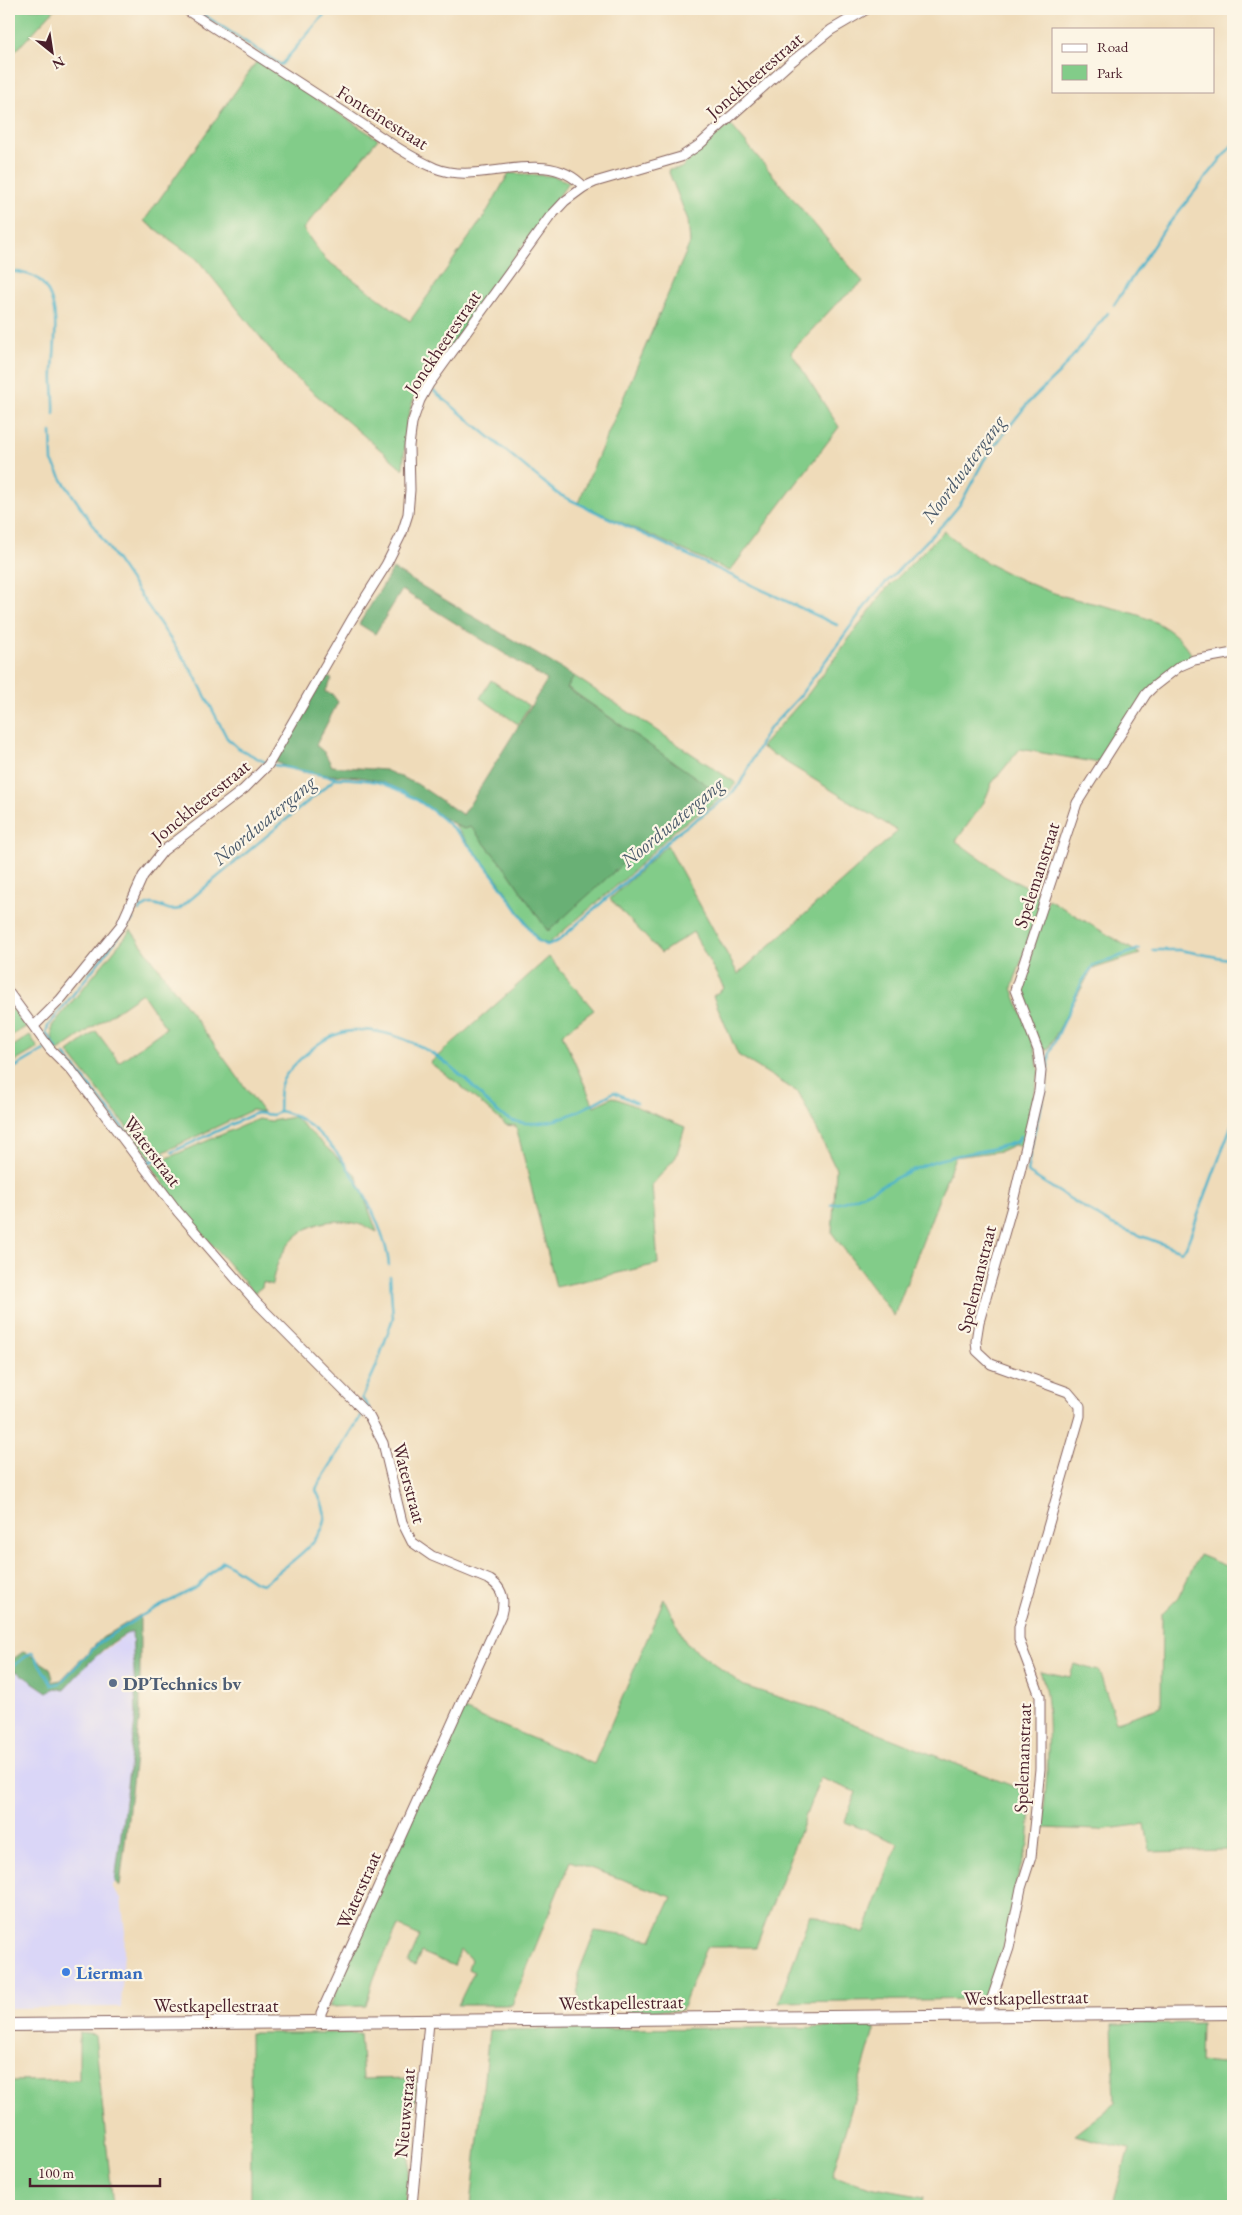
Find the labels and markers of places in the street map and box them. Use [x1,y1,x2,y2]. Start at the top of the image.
place label: DPTechnics bv [123,1671,242,1696]
marker: DPTechnics bv [107,1677,119,1689]
place label: Lierman [76,1960,143,1985]
marker: Lierman [60,1966,72,1978]

